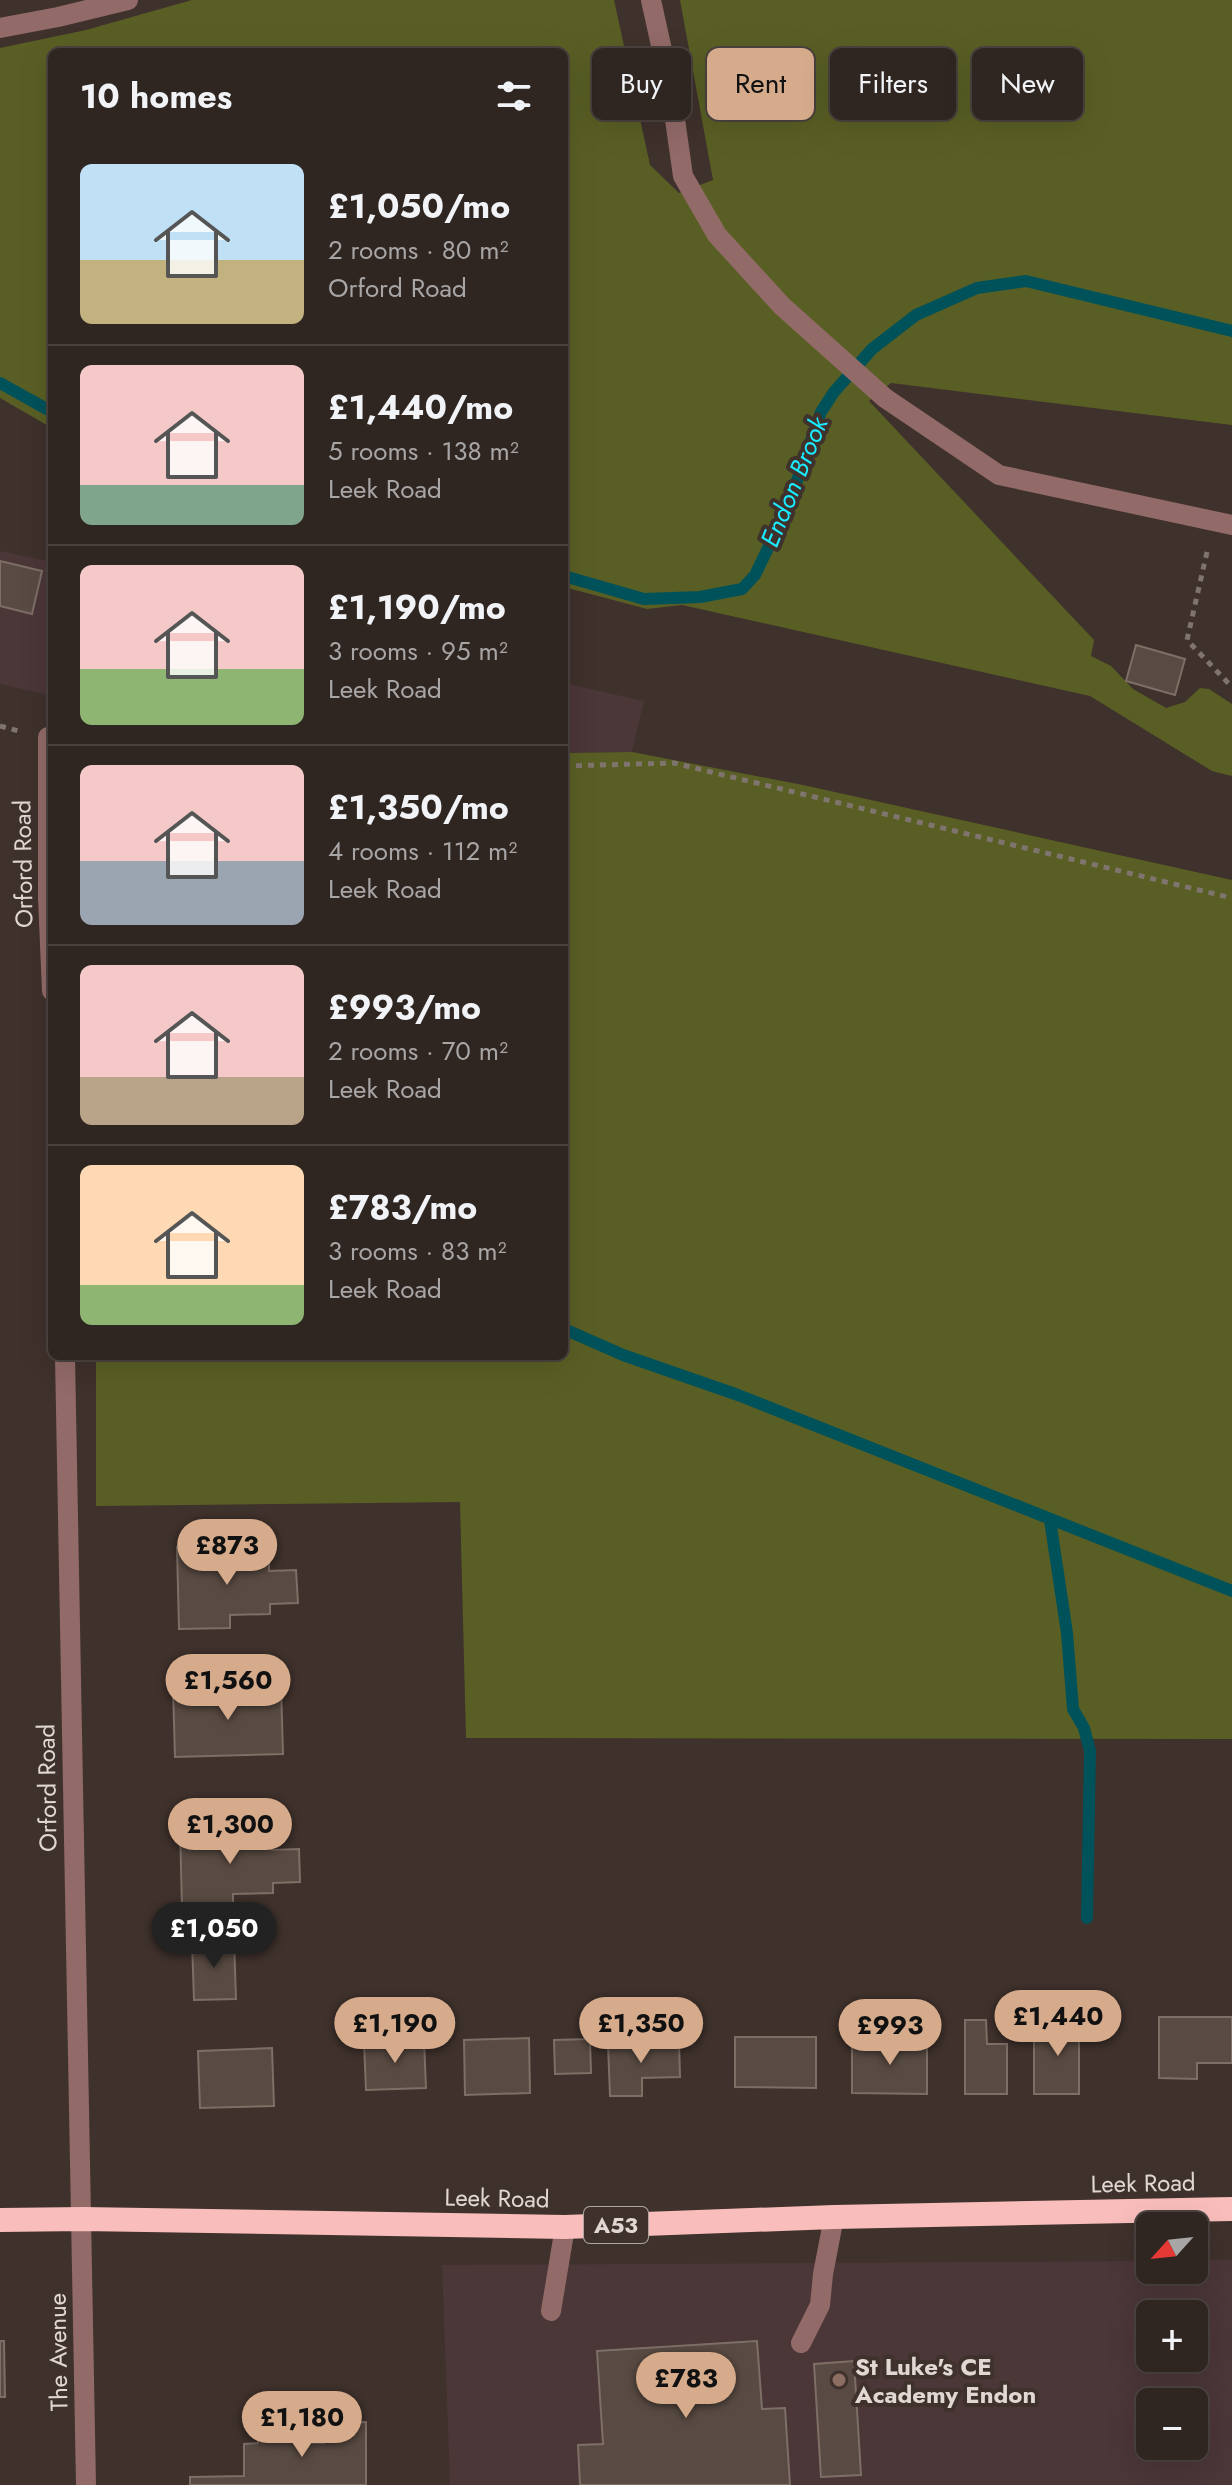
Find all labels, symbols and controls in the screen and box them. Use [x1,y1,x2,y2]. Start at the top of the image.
chip: Buy [592,48,691,120]
chip: Rent [707,48,814,120]
chip: Filters [830,48,956,120]
chip: New [972,48,1083,120]
text: 10 homes [80,72,232,121]
icon: filters [492,74,536,118]
text: £1,050/mo [328,182,510,231]
icon: home [144,196,240,292]
text: 2 rooms · 80 m² [328,231,509,269]
text: Orford Road [328,269,467,307]
text: £1,440/mo [328,383,513,432]
icon: home [144,397,240,493]
water label: Endon Brook [751,409,838,553]
text: 5 rooms · 138 m² [328,432,519,470]
text: Leek Road [328,470,442,508]
text: £1,190/mo [328,583,506,632]
icon: home [144,597,240,693]
text: 3 rooms · 95 m² [328,632,508,670]
text: Leek Road [328,670,442,708]
text: £1,350/mo [328,783,509,832]
icon: home [144,797,240,893]
street label: Orford Road [4,800,42,928]
text: 4 rooms · 112 m² [328,832,517,870]
text: Leek Road [328,870,442,908]
text: £993/mo [328,983,481,1032]
icon: home [144,997,240,1093]
text: 2 rooms · 70 m² [328,1032,508,1070]
text: Leek Road [328,1070,442,1108]
text: £783/mo [328,1183,477,1232]
icon: home [144,1197,240,1293]
text: 3 rooms · 83 m² [328,1232,507,1270]
text: Leek Road [328,1270,442,1308]
pin: £873 [180,1519,274,1587]
text: £873 [195,1526,259,1564]
pin: £1,560 [163,1654,293,1722]
text: £1,560 [184,1661,272,1699]
street label: Orford Road [28,1724,66,1852]
pin: £1,300 [165,1798,295,1866]
text: £1,300 [186,1805,274,1843]
pin: £1,050 [149,1902,279,1970]
text: £1,050 [170,1909,258,1947]
pin: £1,440 [993,1990,1123,2058]
pin: £1,190 [330,1997,460,2065]
pin: £1,350 [576,1997,706,2065]
text: £1,440 [1012,1997,1104,2035]
pin: £993 [843,1999,937,2067]
text: £1,190 [352,2004,438,2042]
text: £1,350 [597,2004,685,2042]
text: £993 [857,2006,923,2044]
street label: Leek Road [1090,2165,1196,2201]
street label: Leek Road [444,2180,550,2216]
road number: A53 [584,2207,648,2243]
north arrow [1136,2212,1208,2284]
map controls [1136,2212,1208,2460]
street label: The Avenue [39,2293,77,2411]
button: + [1136,2300,1208,2372]
place label: St Luke's CE Academy Endon [854,2349,1036,2412]
pin: £783 [639,2352,733,2420]
text: £783 [654,2359,718,2397]
marker: St Luke's CE Academy Endon [830,2371,848,2389]
button: − [1136,2388,1208,2460]
pin: £1,180 [237,2391,367,2459]
text: £1,180 [260,2398,344,2436]

